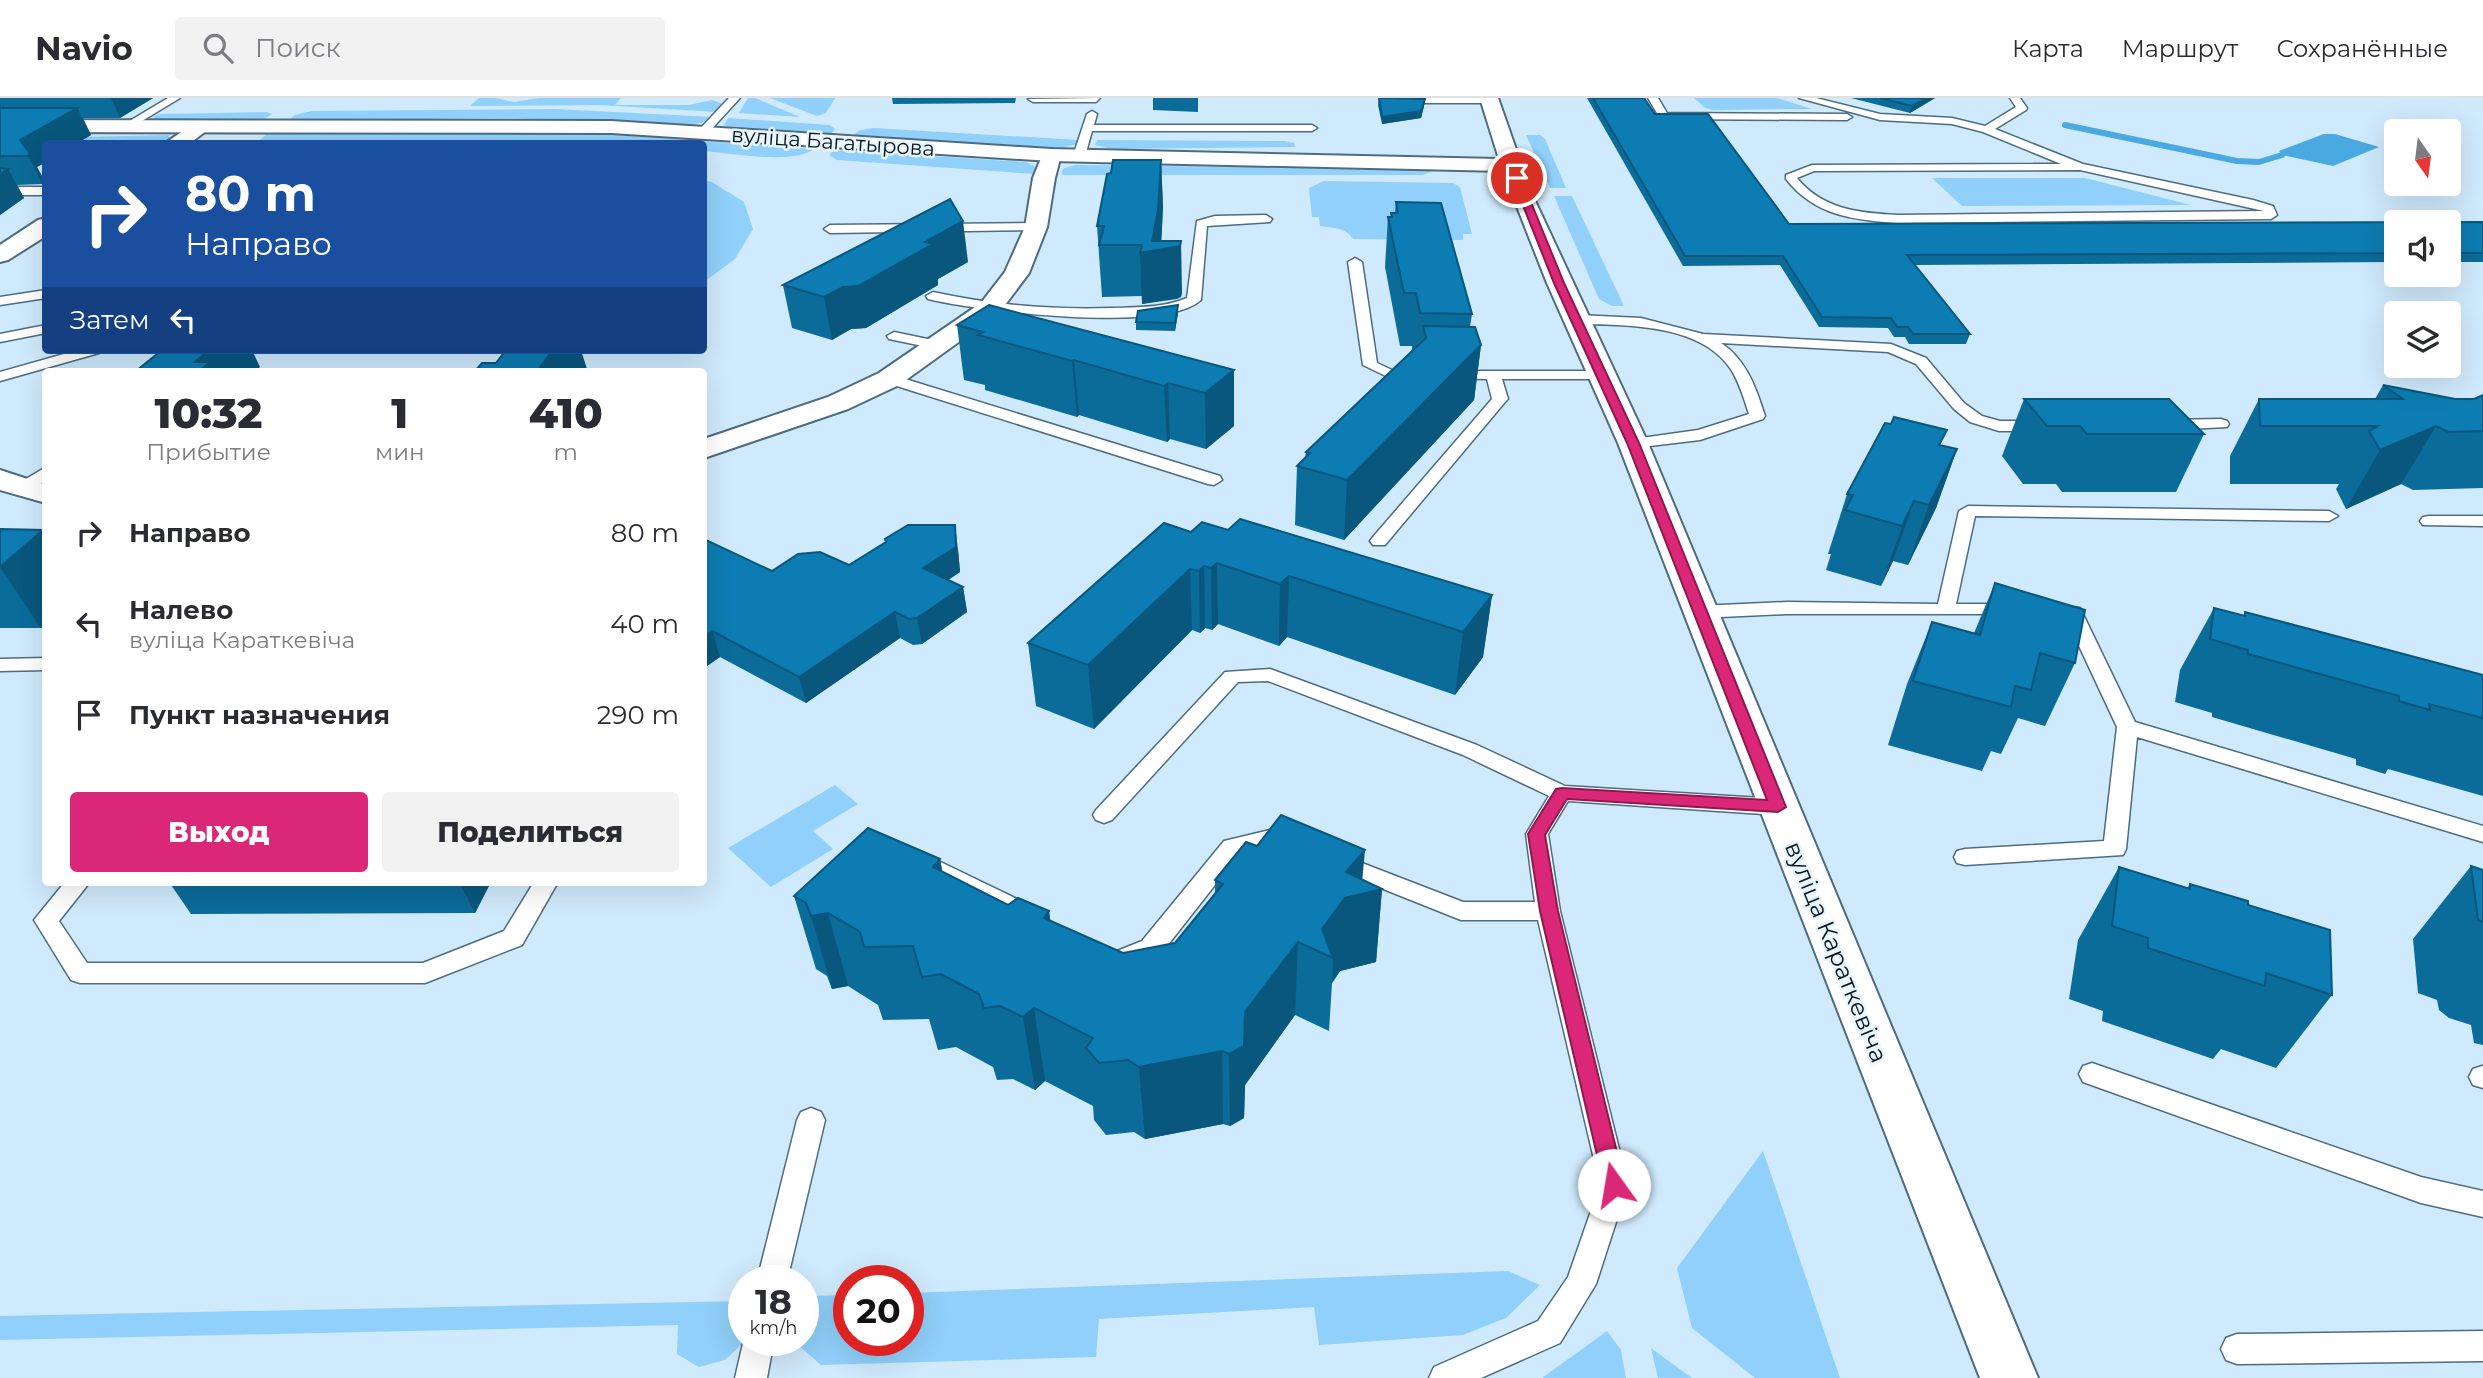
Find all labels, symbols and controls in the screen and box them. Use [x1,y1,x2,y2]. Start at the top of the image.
search box [175,17,665,80]
text: Navio [35,28,133,68]
icon: search [199,29,237,67]
text: Поиск [255,32,341,64]
text: Карта [2012,34,2084,63]
text: Маршрут [2122,34,2238,63]
text: Сохранённые [2276,34,2448,63]
north arrow [2384,119,2460,196]
map controls [2384,119,2461,378]
street label: вуліца Багатырова [730,122,936,161]
pin [1487,148,1547,208]
icon: arrive [1498,159,1536,197]
text: 80 m [185,164,316,223]
icon: right [70,168,161,259]
button: sound [2384,210,2461,287]
text: Направо [185,224,332,263]
icon: left [164,301,202,339]
button: layers [2384,301,2461,378]
text: Затем [70,304,150,336]
text: 10:32 [155,387,262,439]
text: 1 [391,387,408,439]
text: 410 [529,387,603,439]
text: Прибытие [146,438,271,466]
text: мин [375,438,425,466]
text: m [554,438,578,466]
icon: right [70,514,108,552]
text: Направо [129,517,250,549]
text: 80 m [611,517,679,549]
text: Налево [129,594,233,626]
icon: left [70,605,108,643]
text: 40 m [610,608,679,640]
text: вуліца Караткевіча [129,626,355,654]
icon: arrive [70,696,108,734]
text: Пункт назначения [129,699,390,731]
text: 290 m [597,699,679,731]
button: Выход [70,792,368,872]
button: Поделиться [382,792,679,872]
street label: вуліца Караткевіча [1779,837,1894,1067]
position arrow [1577,1148,1651,1222]
speed limit sign: 20 [833,1265,924,1356]
text: 18 [755,1280,792,1323]
text: km/h [749,1317,798,1339]

